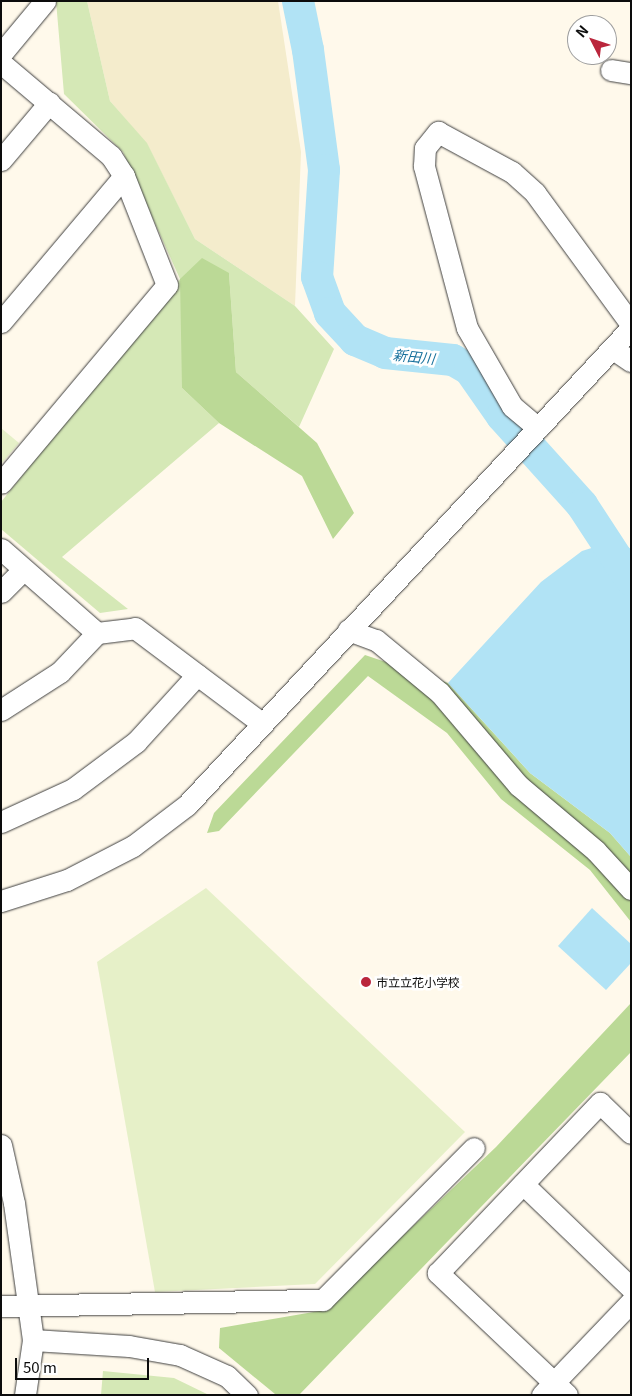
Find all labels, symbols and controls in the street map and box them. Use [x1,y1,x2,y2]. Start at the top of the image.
north arrow [567,15,617,65]
text: N [570,20,592,41]
water label: 新田川 [392,345,436,367]
place label: 市立立花小学校 [376,975,460,989]
marker: 市立立花小学校 [360,976,372,988]
scale bar [18,1348,151,1380]
text: 50 m [23,1356,57,1377]

